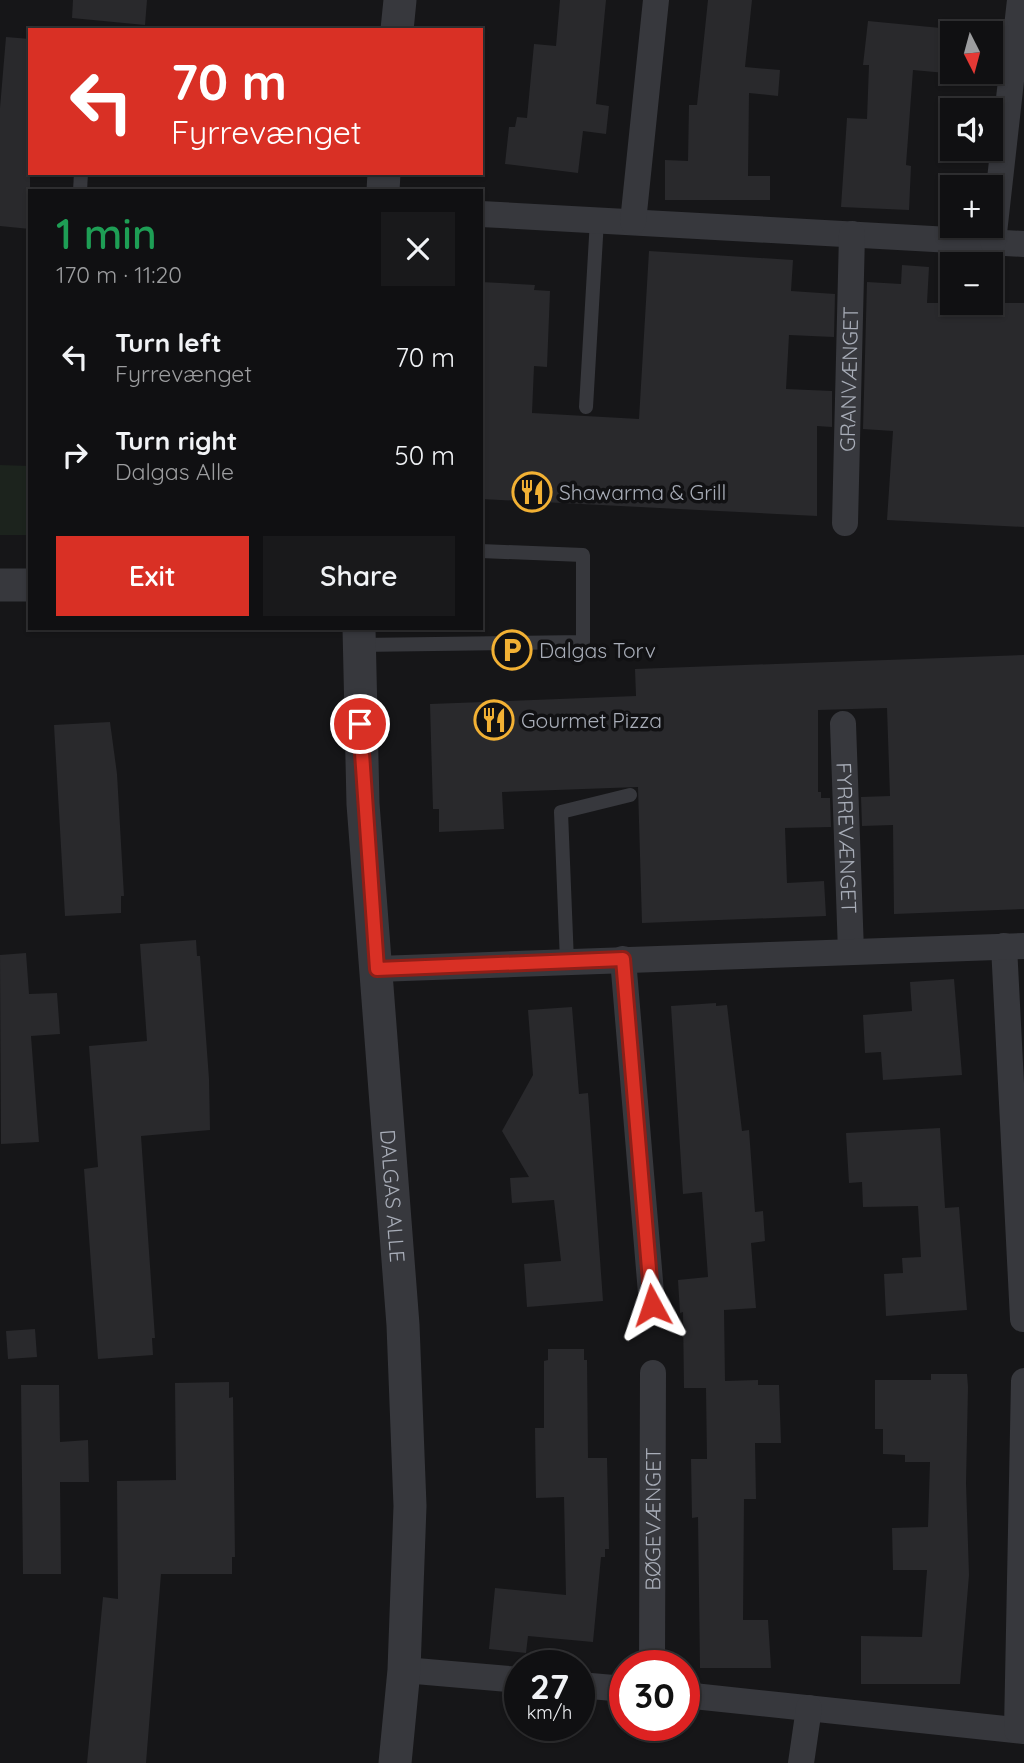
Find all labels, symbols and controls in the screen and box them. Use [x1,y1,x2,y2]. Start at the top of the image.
north arrow [940,21,1003,84]
map controls [940,21,1003,315]
text: 70 m [171,51,287,112]
icon: left [56,56,147,147]
button: sound [940,98,1003,161]
text: Fyrrevænget [171,112,362,152]
button: + [940,175,1003,238]
text: 1 min [56,207,157,260]
button: close [381,212,455,286]
button: − [940,252,1003,315]
text: 170 m · 11:20 [56,260,182,289]
street label: GRANVÆNGET [834,306,863,452]
text: Turn left [115,326,222,359]
icon: left [56,338,94,376]
text: 70 m [395,341,455,374]
text: Fyrrevænget [115,359,252,388]
text: Turn right [115,424,237,457]
icon: right [56,436,94,474]
text: 50 m [395,439,455,472]
text: Dalgas Alle [115,457,234,486]
restaurant icon: Shawarma & Grill [511,471,553,513]
place label: Shawarma & Grill [559,479,726,505]
button: Exit [56,536,249,616]
button: Share [263,536,455,616]
parking icon: Dalgas Torv [491,629,533,671]
place label: Dalgas Torv [539,637,656,663]
pin [330,694,390,754]
restaurant icon: Gourmet Pizza [473,699,515,741]
icon: arrive [341,705,379,743]
place label: Gourmet Pizza [521,707,662,733]
street label: FYRREVÆNGET [831,762,863,914]
street label: DALGAS ALLE [375,1128,411,1263]
position arrow [615,1268,689,1342]
street label: BØGEVÆNGET [639,1447,666,1591]
speed limit sign: 30 [609,1650,700,1741]
text: 27 [530,1664,569,1708]
text: km/h [527,1701,572,1724]

